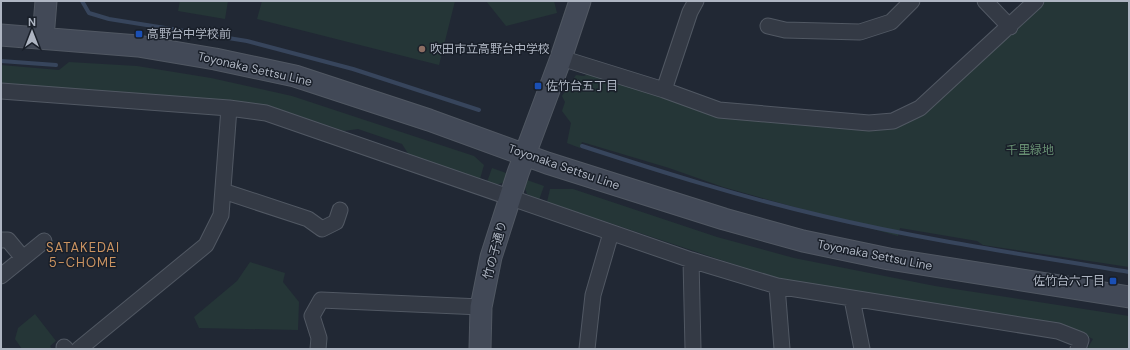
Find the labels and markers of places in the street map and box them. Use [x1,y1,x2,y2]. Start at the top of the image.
place label: 高野台中学校前 [147,26,231,42]
marker: 高野台中学校前 [134,29,144,39]
place label: 吹田市立高野台中学校 [430,41,550,57]
marker: 吹田市立高野台中学校 [417,44,427,54]
place label: 佐竹台五丁目 [546,78,618,94]
marker: 佐竹台五丁目 [533,81,543,91]
place label: 佐竹台六丁目 [1033,273,1105,289]
marker: 佐竹台六丁目 [1108,276,1118,286]

